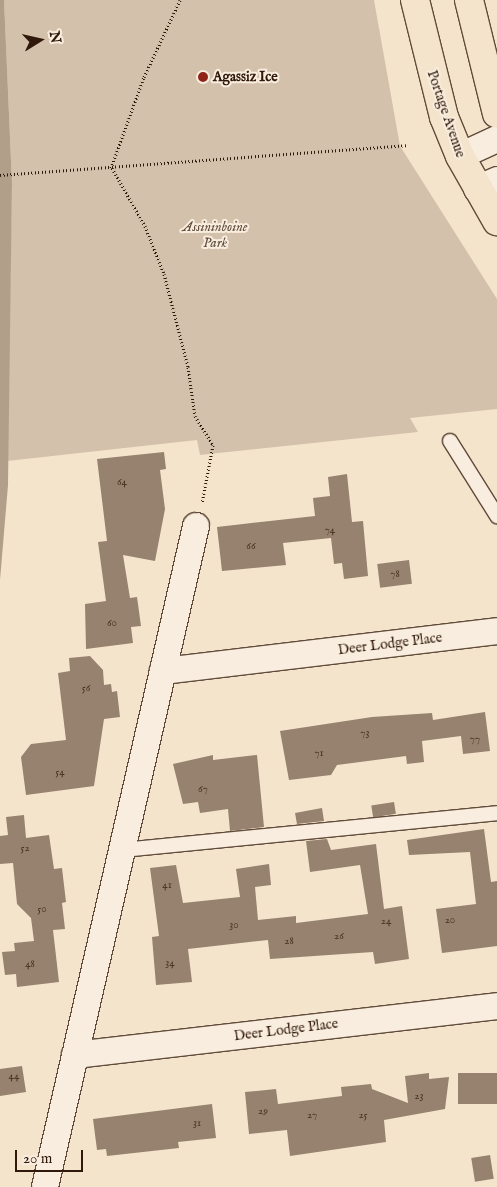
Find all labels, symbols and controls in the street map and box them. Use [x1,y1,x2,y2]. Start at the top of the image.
north arrow [15,15,65,65]
text: N [45,30,65,45]
street label: Portage Avenue [423,68,469,160]
place label: Agassiz Ice [213,69,278,85]
marker: Agassiz Ice [197,71,209,83]
park label: Assininboine Park [183,219,247,252]
house number: 64 [117,475,127,489]
house number: 74 [325,523,335,537]
house number: 66 [246,539,256,553]
house number: 78 [390,567,400,581]
house number: 60 [107,616,117,630]
street label: Deer Lodge Place [337,629,443,659]
house number: 56 [82,681,90,695]
house number: 73 [360,726,370,740]
house number: 77 [470,732,480,746]
house number: 71 [314,746,324,760]
house number: 54 [55,765,65,779]
house number: 67 [198,782,208,796]
house number: 52 [20,841,30,855]
house number: 41 [162,878,172,892]
house number: 50 [37,902,47,916]
house number: 20 [445,913,455,927]
house number: 24 [381,914,391,928]
house number: 30 [229,918,239,932]
house number: 26 [334,929,344,943]
house number: 28 [284,934,294,948]
house number: 34 [165,956,175,970]
house number: 48 [25,957,35,971]
street label: Deer Lodge Place [233,1015,339,1045]
house number: 44 [9,1069,19,1083]
house number: 23 [414,1089,424,1103]
house number: 29 [258,1104,268,1118]
house number: 27 [307,1108,317,1122]
house number: 25 [358,1108,368,1122]
house number: 31 [193,1116,201,1130]
scale bar [18,1140,85,1172]
text: 20 m [23,1149,52,1168]

